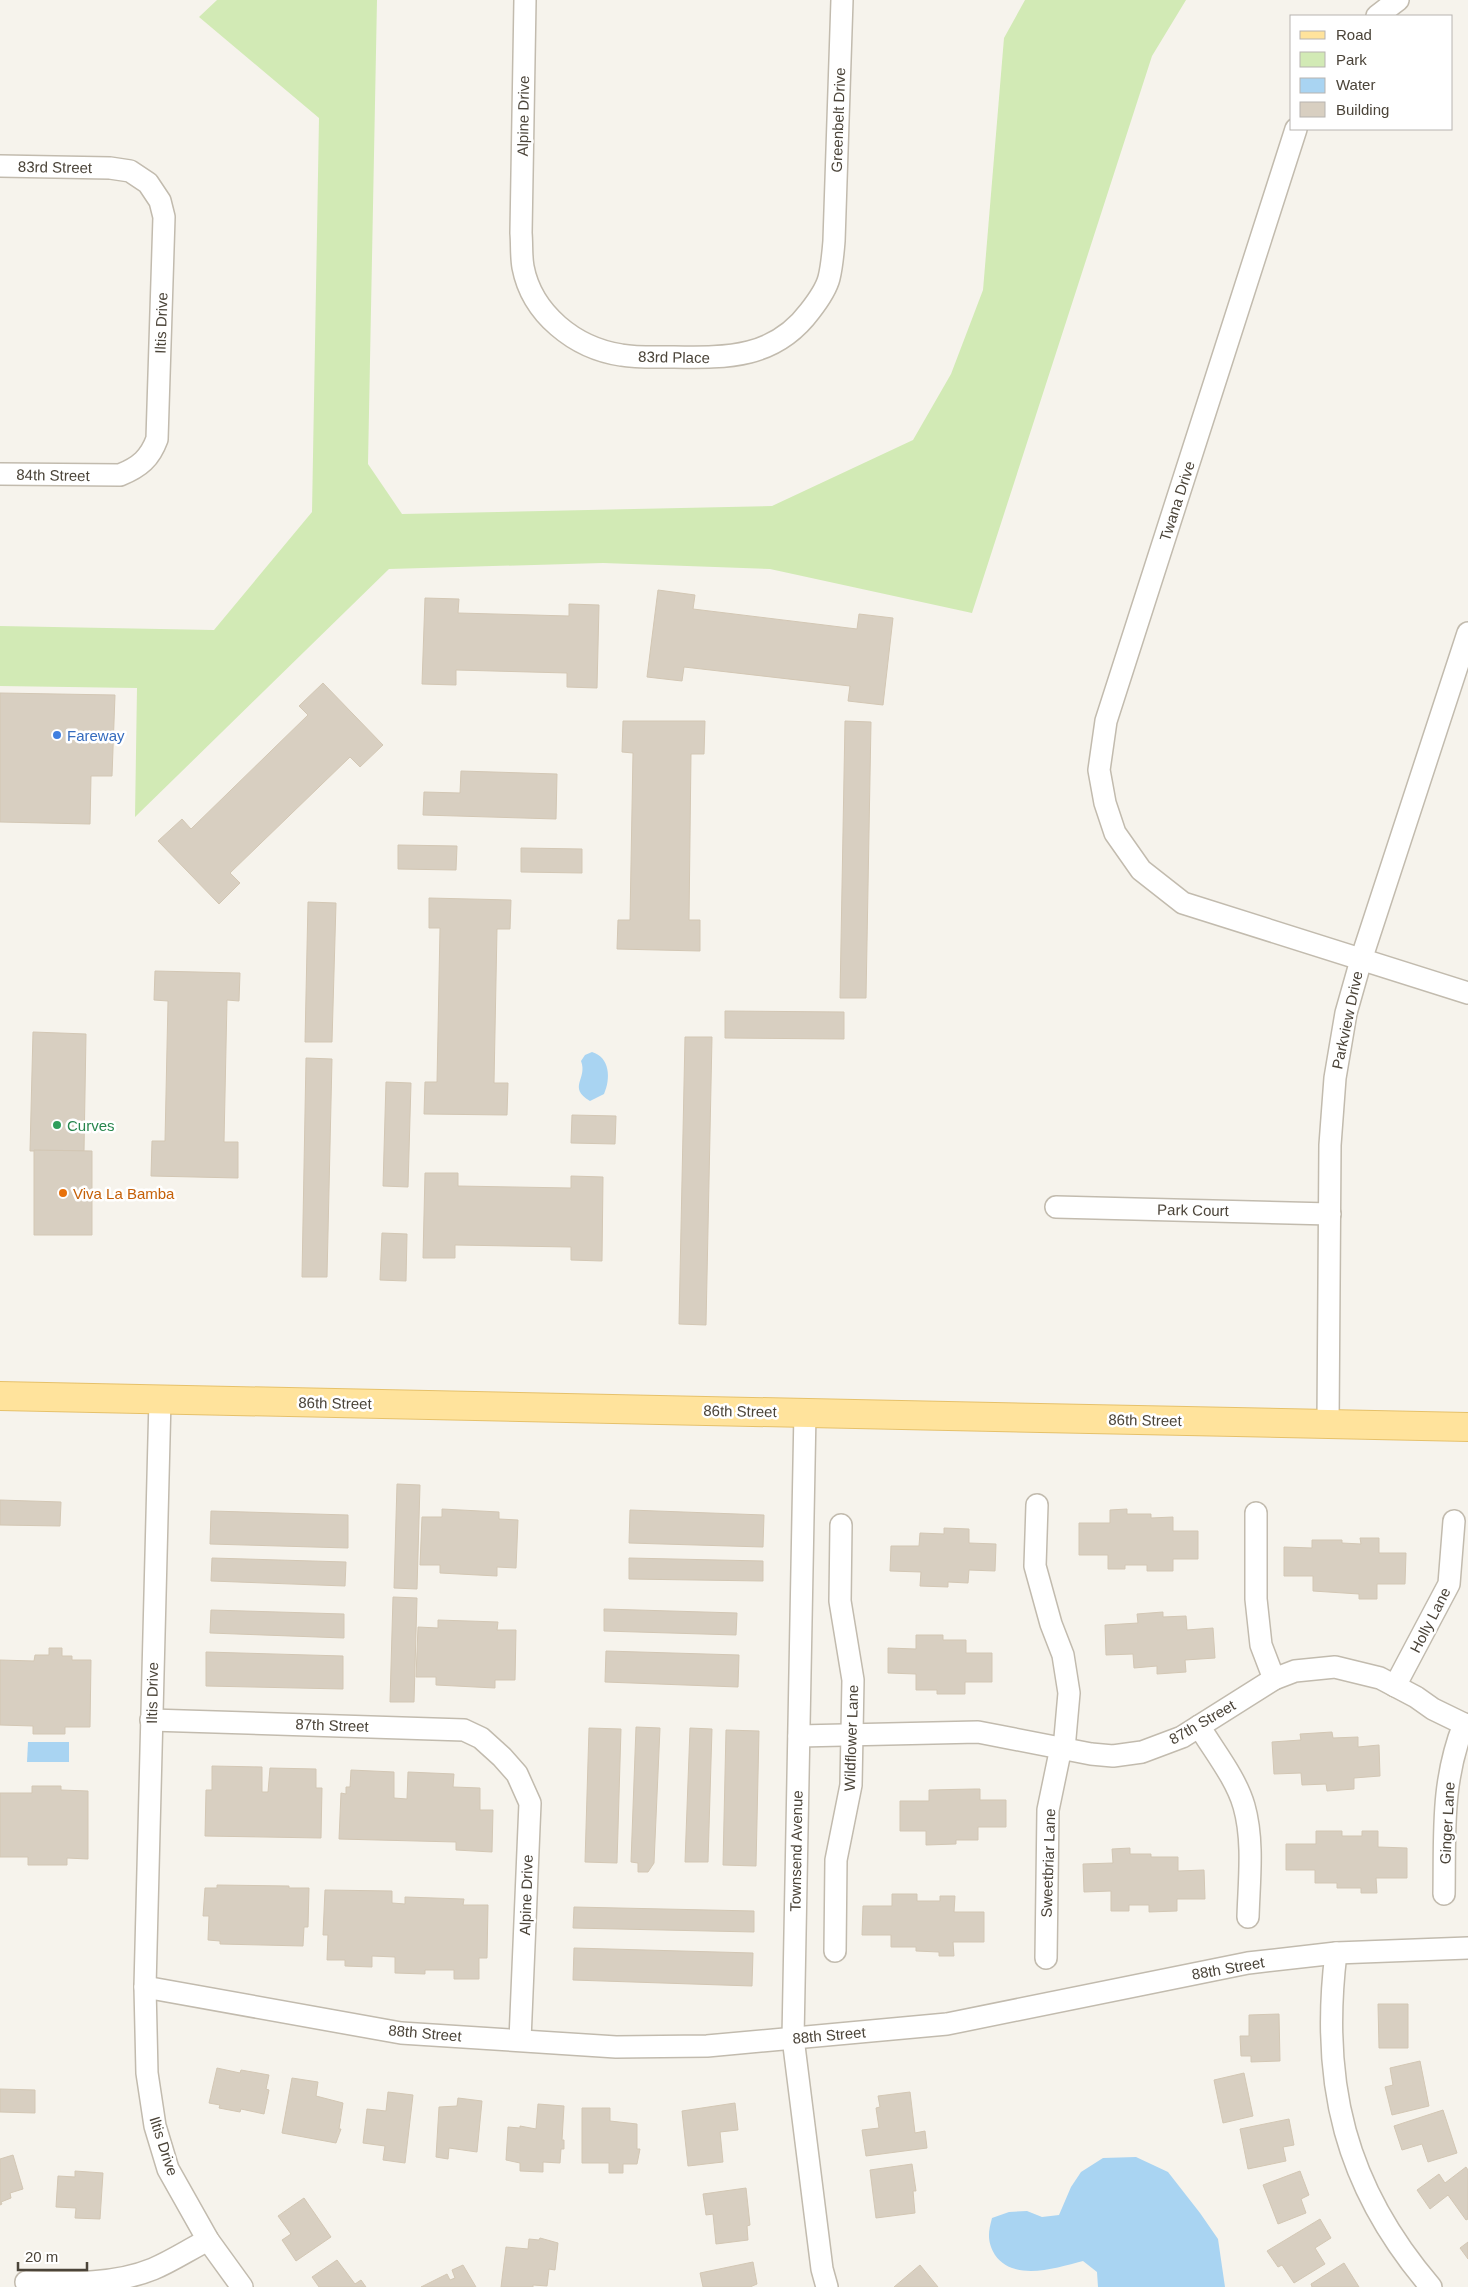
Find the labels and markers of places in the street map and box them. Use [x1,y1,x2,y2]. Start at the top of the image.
place label: Fareway [67,727,125,744]
marker: Fareway [51,729,63,741]
place label: Curves [67,1117,115,1134]
marker: Curves [51,1119,63,1131]
place label: Viva La Bamba [73,1185,175,1202]
marker: Viva La Bamba [57,1187,69,1199]

